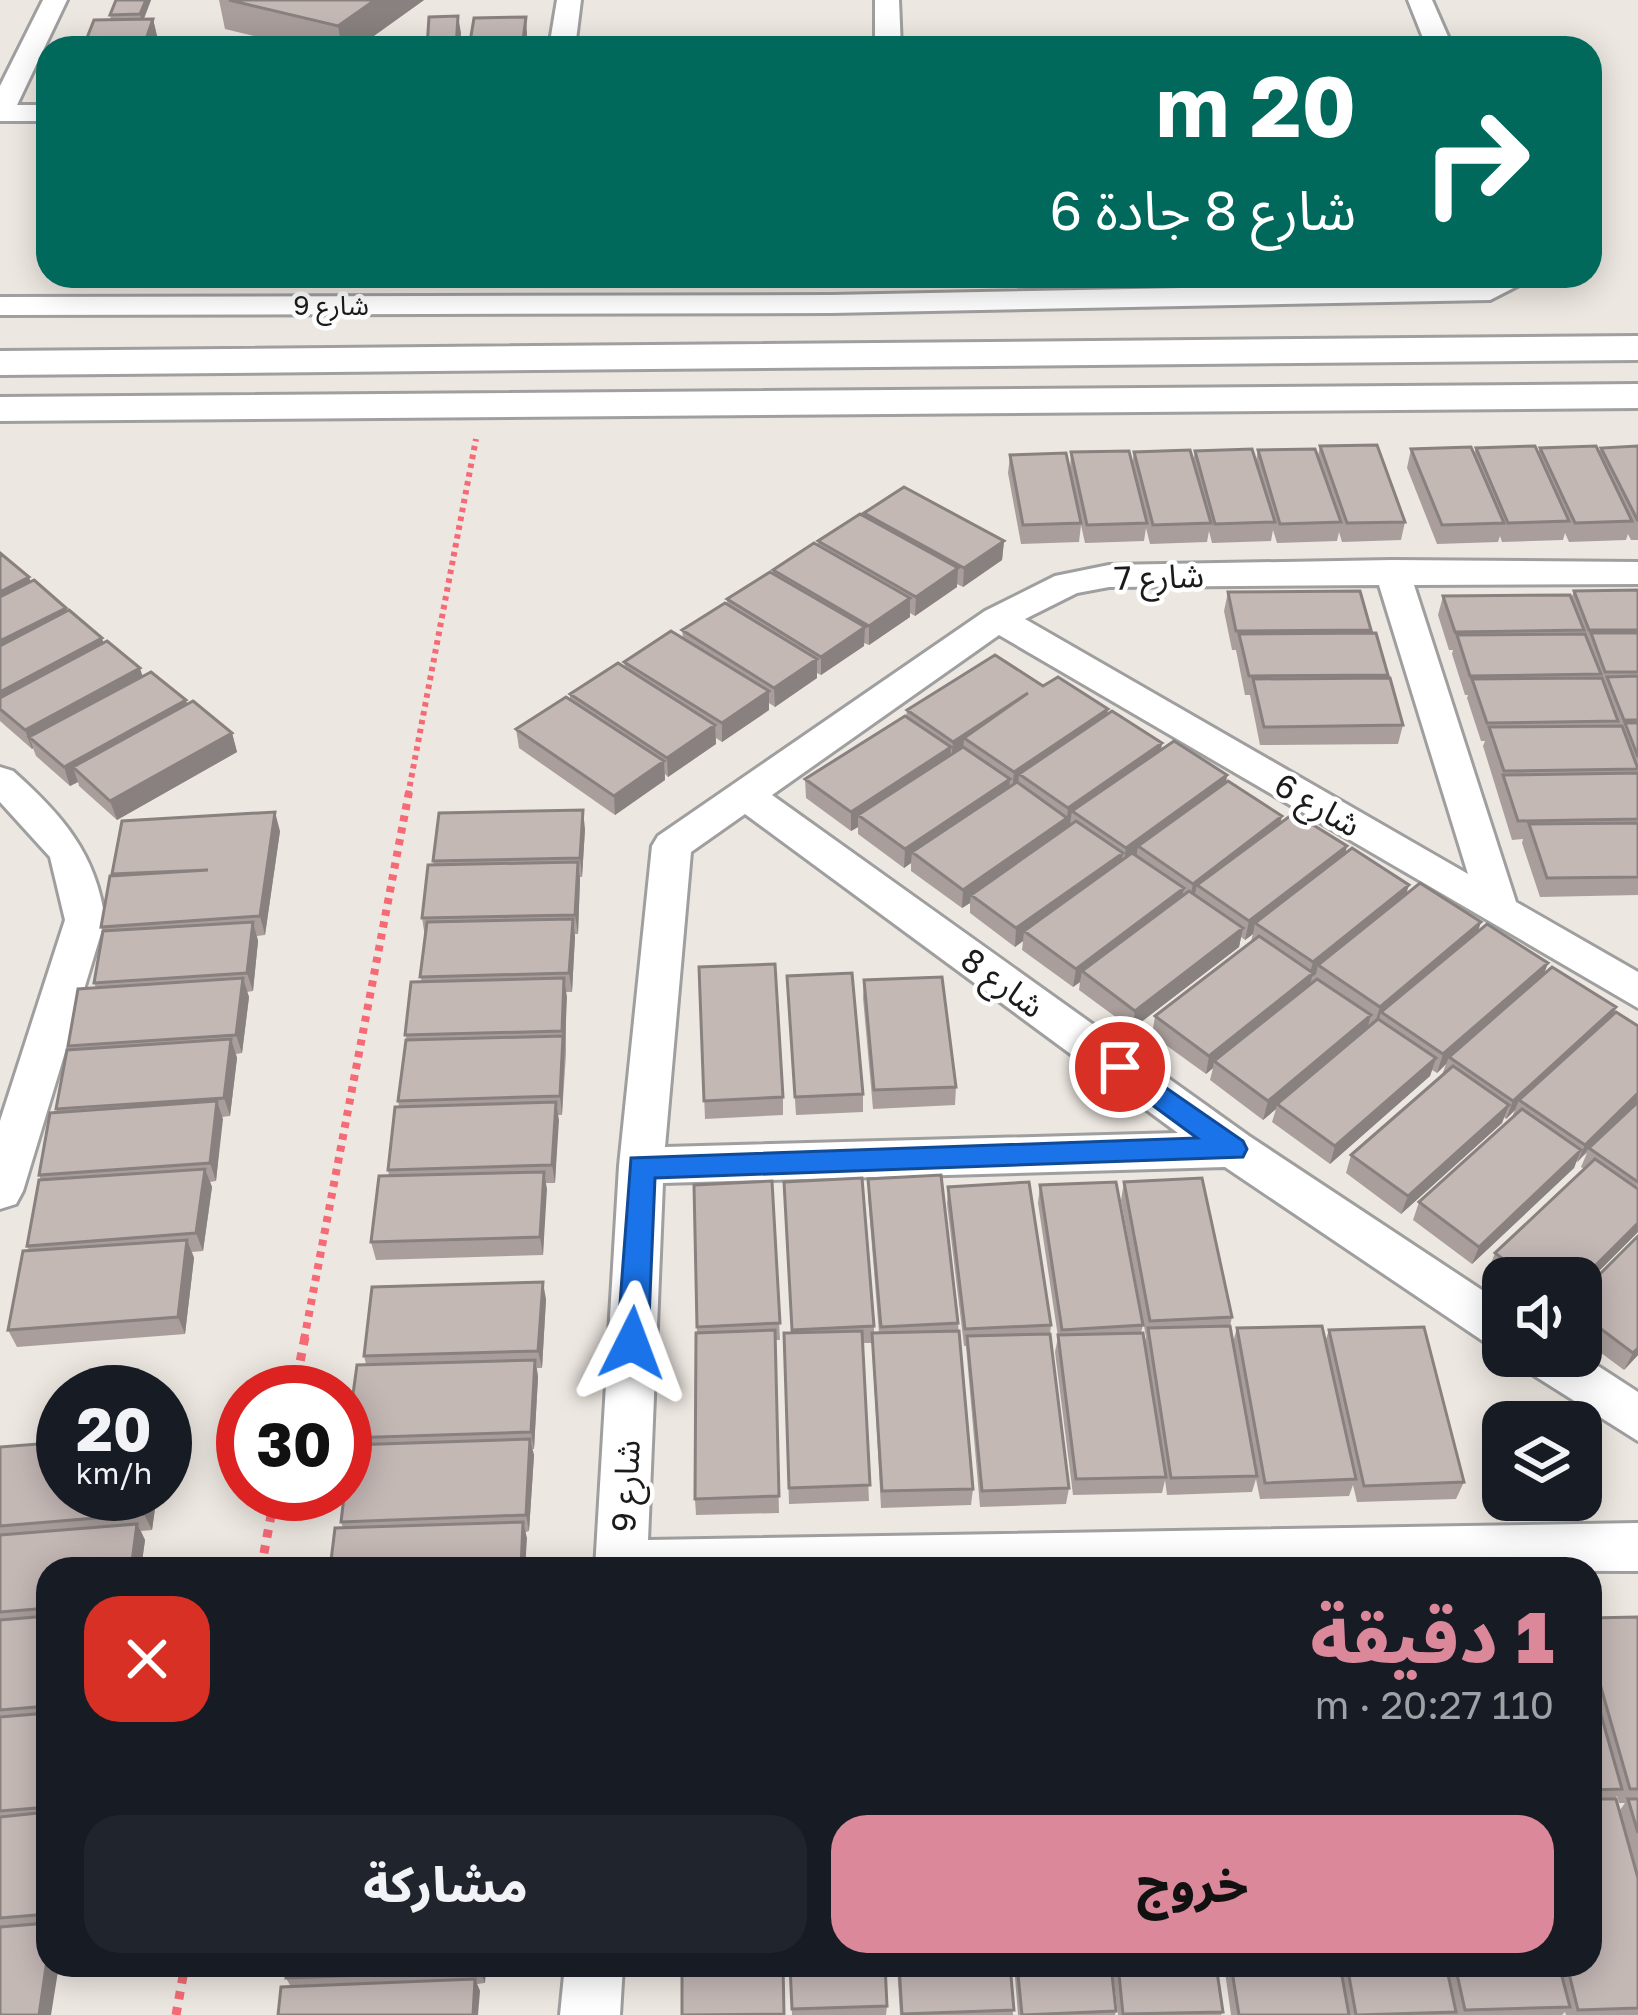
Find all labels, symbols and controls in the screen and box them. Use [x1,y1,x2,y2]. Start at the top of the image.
text: 20 m [1156,55,1356,155]
icon: right [1398,84,1554,240]
text: شارع 8 جادة 6 [1049,177,1356,242]
street label: شارع 9 [293,289,369,326]
street label: شارع 7 [1113,555,1205,603]
street label: شارع 6 [1265,764,1368,849]
street label: شارع 8 [951,939,1052,1030]
pin [1069,1016,1171,1118]
icon: arrive [1087,1034,1153,1100]
map controls [1482,1257,1602,1521]
button: sound [1482,1257,1602,1377]
position arrow [569,1280,695,1406]
speed limit sign: 30 [216,1365,372,1521]
text: 20 [76,1392,152,1464]
button: layers [1482,1401,1602,1521]
street label: شارع 9 [603,1439,653,1534]
text: km/h [76,1455,152,1491]
text: 1 دقيقة [1310,1592,1554,1679]
button: close [84,1596,210,1722]
text: 110 m · 20:27 [1315,1681,1554,1728]
button: مشاركة [84,1815,807,1953]
button: خروج [831,1815,1554,1953]

